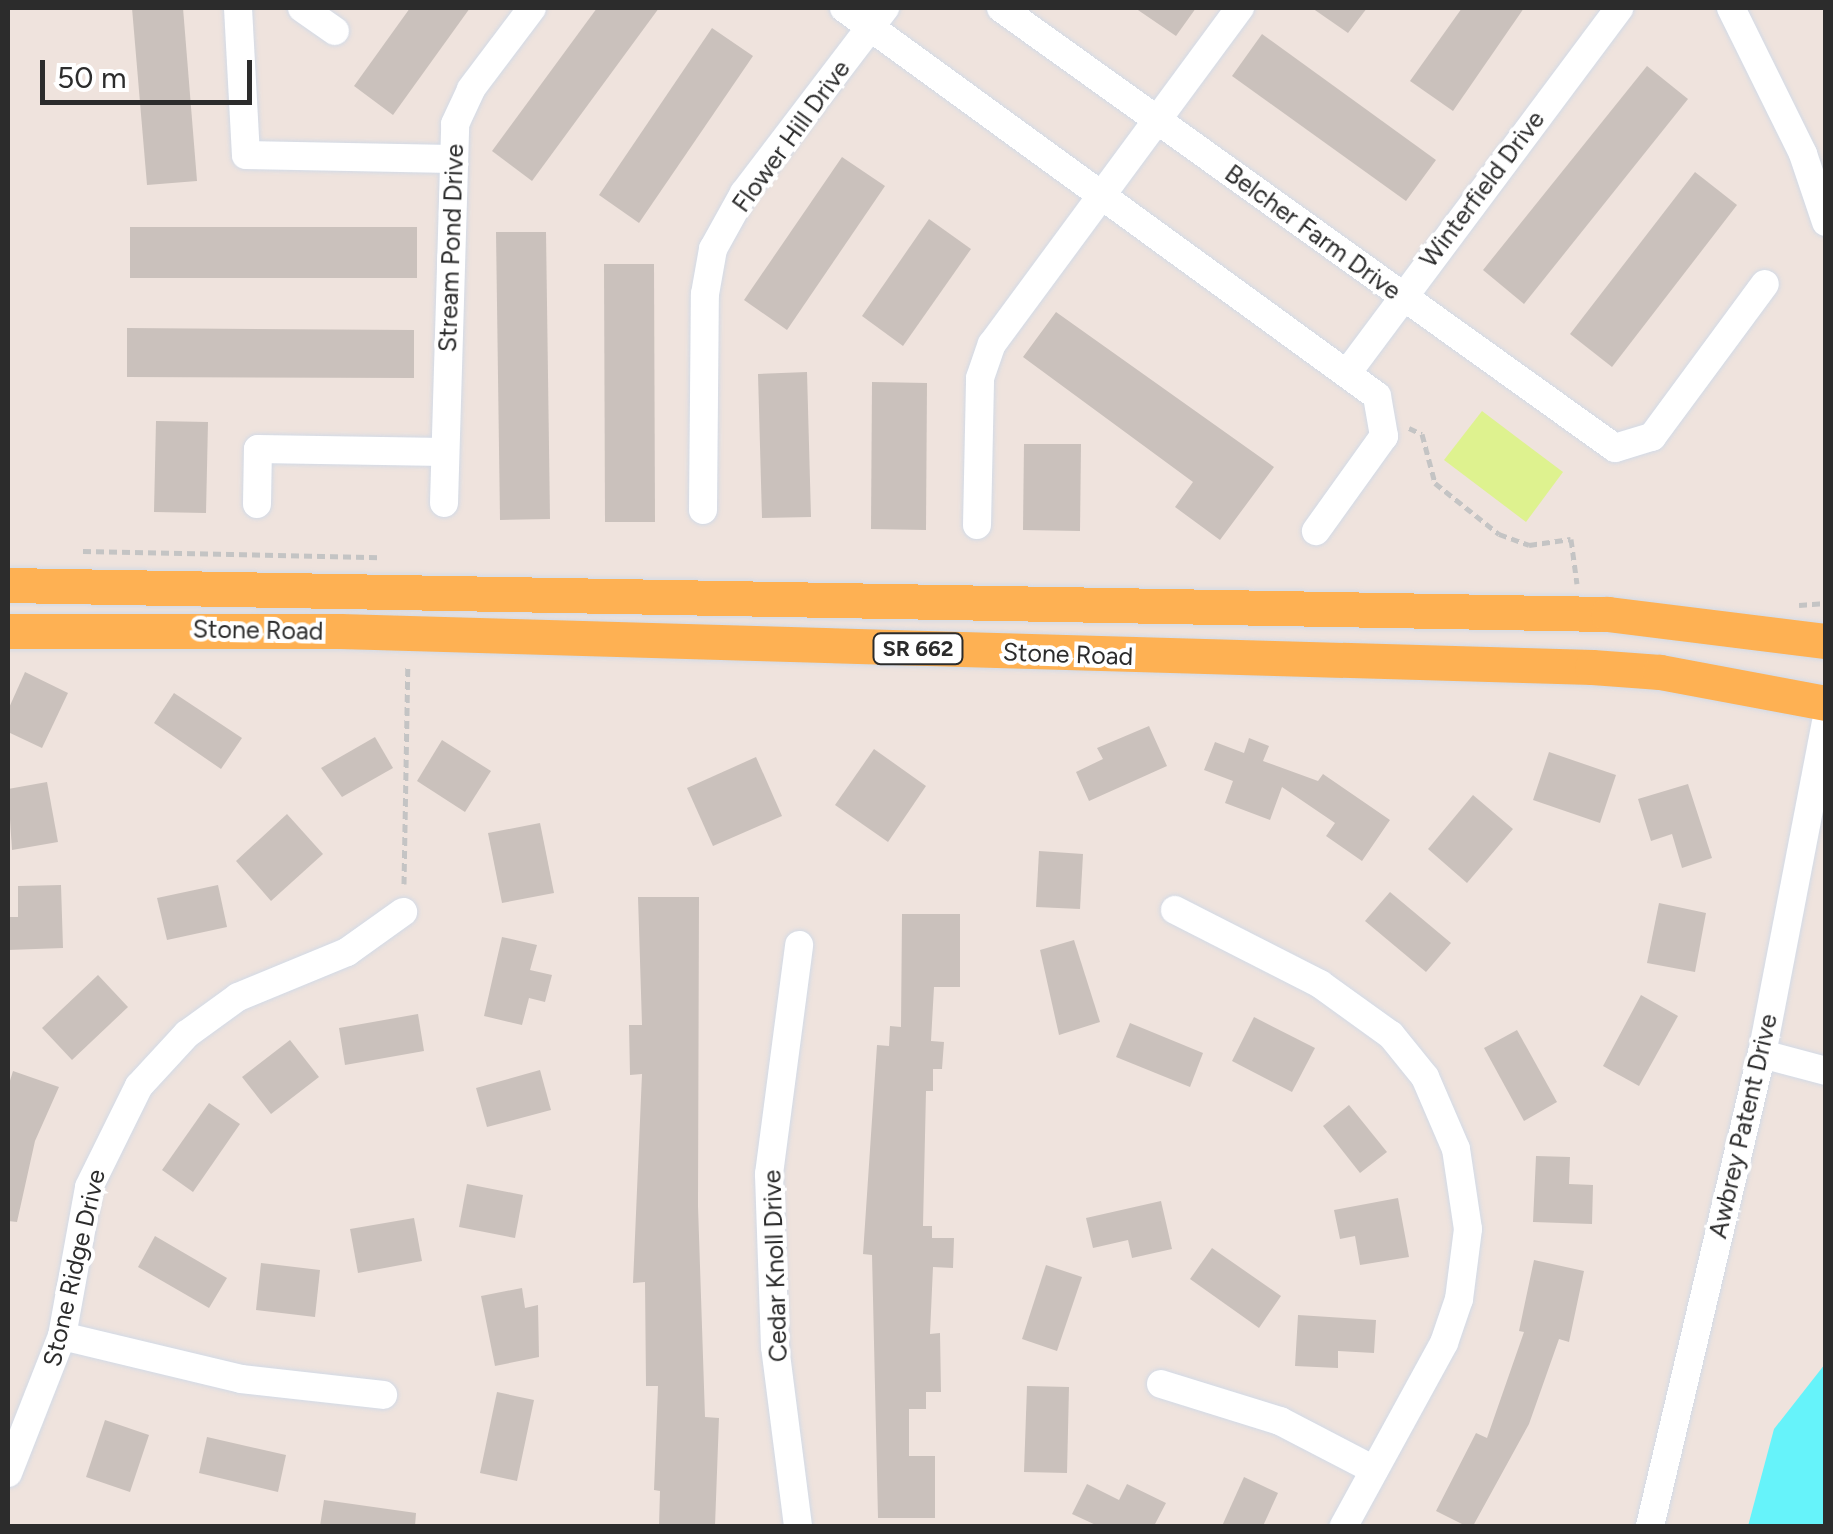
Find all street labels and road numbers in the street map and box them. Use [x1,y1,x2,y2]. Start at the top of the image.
street label: Flower Hill Drive [726,54,856,218]
street label: Winterfield Drive [1413,105,1551,273]
street label: Stream Pond Drive [432,143,470,353]
street label: Belcher Farm Drive [1219,158,1407,306]
street label: Stone Road [192,614,324,646]
road number: SR 662 [870,632,966,666]
street label: Stone Road [1002,637,1134,671]
street label: Awbrey Patent Drive [1703,1011,1783,1241]
street label: Stone Ridge Drive [37,1166,111,1370]
street label: Cedar Knoll Drive [757,1169,793,1363]

